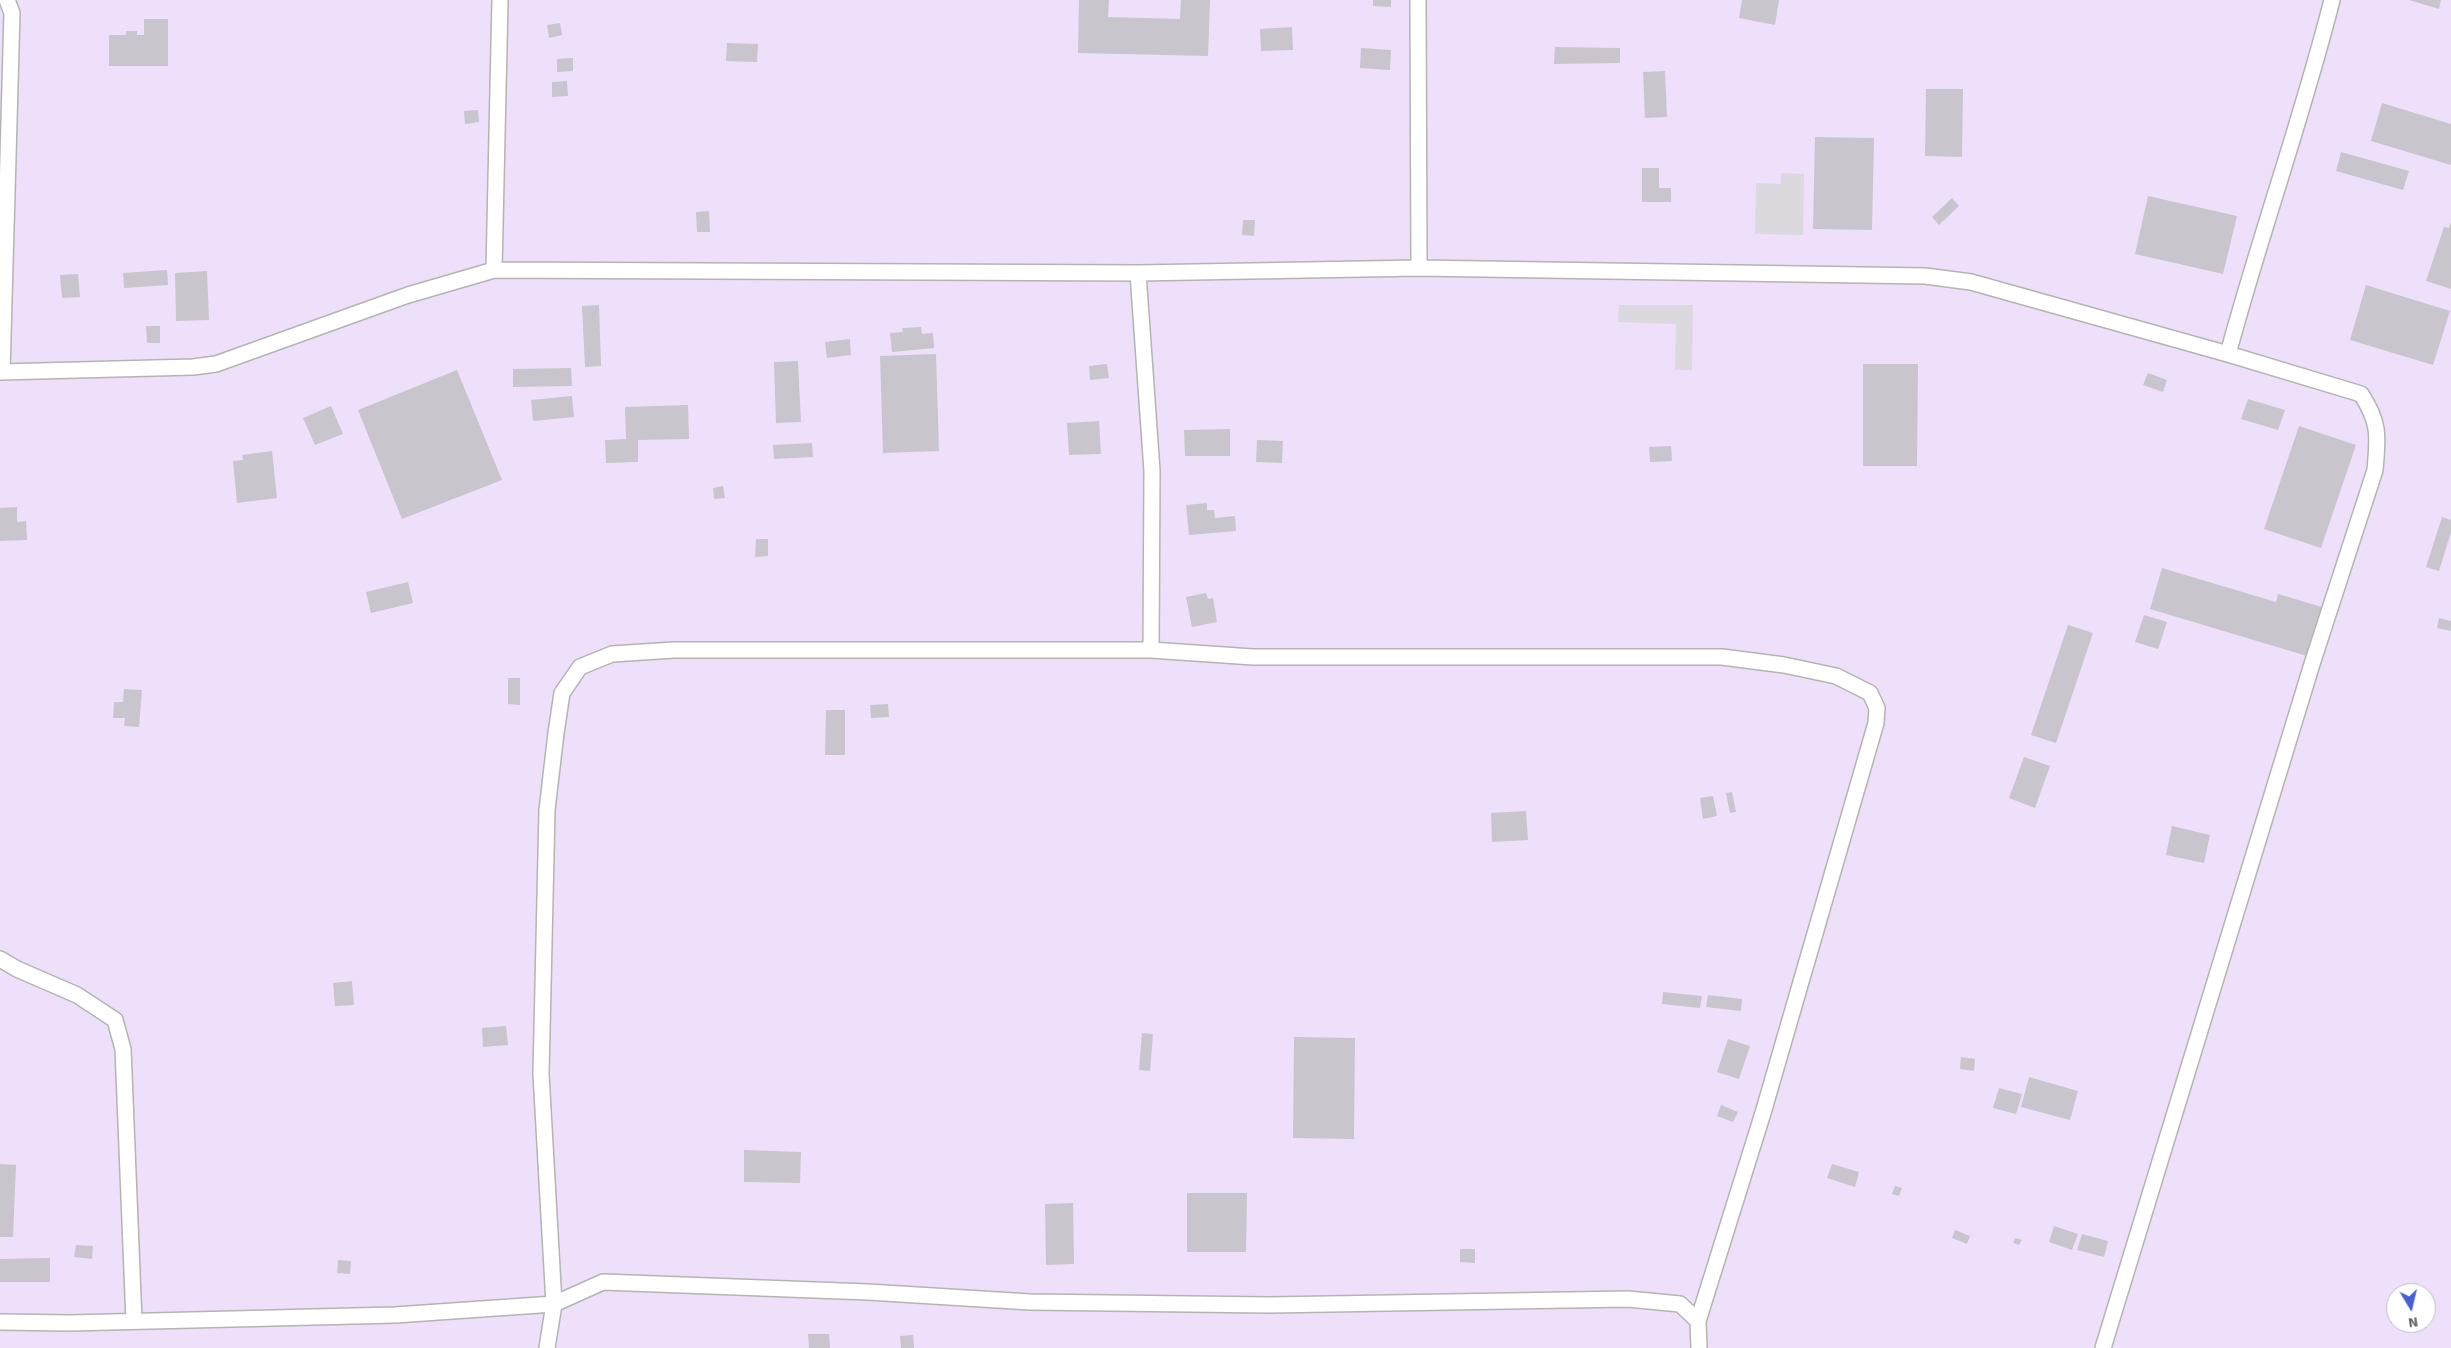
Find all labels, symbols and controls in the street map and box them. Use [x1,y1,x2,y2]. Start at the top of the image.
north arrow [2386,1283,2436,1333]
text: N [2407,1313,2419,1331]

